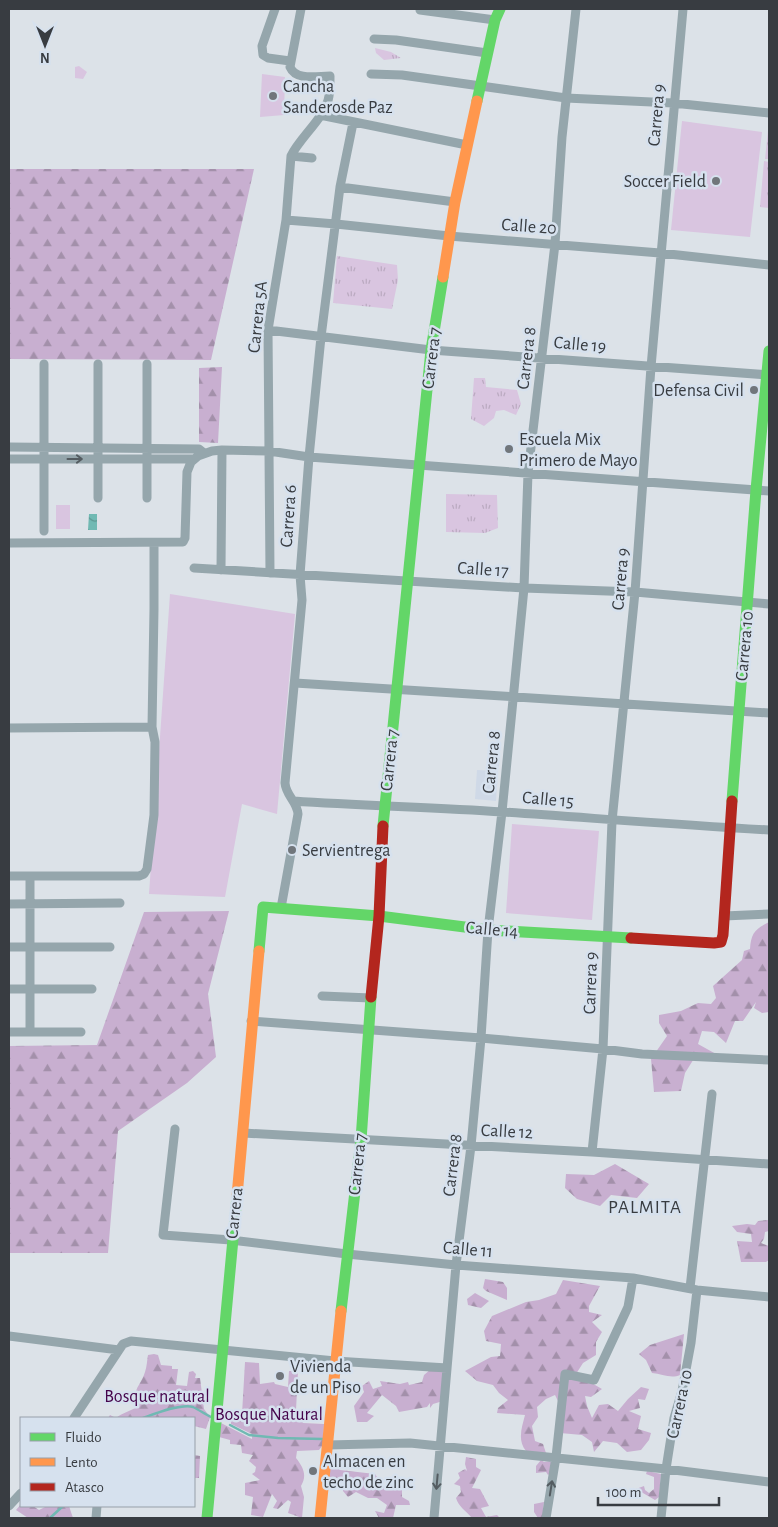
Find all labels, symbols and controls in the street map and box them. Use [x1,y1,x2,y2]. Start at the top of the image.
north arrow [20,20,70,70]
text: N [40,50,50,64]
place label: Cancha Sanderosde Paz [283,78,393,117]
street label: Carrera 9 [645,83,669,147]
marker: Cancha Sanderosde Paz [267,90,279,102]
place label: Soccer Field [624,173,706,191]
marker: Soccer Field [710,175,722,187]
street label: Calle 20 [501,216,557,238]
street label: Carrera 5A [245,280,271,354]
street label: Carrera 7 [419,326,445,390]
street label: Carrera 8 [514,326,540,390]
street label: Calle 19 [553,334,607,356]
place label: Defensa Civil [653,382,744,400]
marker: Defensa Civil [748,384,760,396]
place label: Escuela Mix Primero de Mayo [519,431,638,470]
marker: Escuela Mix Primero de Mayo [503,443,515,455]
one-way arrow [66,454,83,464]
street label: Carrera 6 [278,484,300,548]
street label: Carrera 9 [609,547,633,611]
street label: Calle 17 [457,559,509,581]
street label: Carrera 10 [733,610,757,682]
street label: Carrera 7 [378,728,402,792]
street label: Carrera 8 [480,730,504,794]
street label: Calle 15 [521,789,574,811]
place label: Servientrega [302,842,391,860]
marker: Servientrega [286,844,298,856]
street label: Calle 14 [465,919,519,941]
street label: Carrera 9 [581,951,601,1015]
street label: Calle 12 [480,1122,533,1142]
street label: Carrera 7 [346,1132,370,1196]
street label: Carrera 8 [440,1133,466,1197]
street label: Carrera [223,1187,247,1240]
district label: PALMITA [608,1198,682,1217]
street label: Calle 11 [442,1239,494,1261]
place label: Vivienda de un Piso [290,1358,361,1397]
street label: Carrera 10 [664,1368,696,1440]
marker: Vivienda de un Piso [274,1370,286,1382]
park label: Bosque natural [104,1388,210,1406]
park label: Bosque Natural [215,1406,323,1424]
legend [20,1417,195,1507]
text: Fluido [65,1430,102,1445]
place label: Almacen en techo de zinc [323,1453,414,1492]
text: Lento [65,1455,98,1470]
marker: Almacen en techo de zinc [307,1465,319,1477]
one-way arrow [432,1473,442,1489]
scale bar [598,1474,719,1506]
text: Atasco [65,1480,104,1495]
one-way arrow [547,1480,557,1496]
text: 100 m [606,1485,641,1500]

